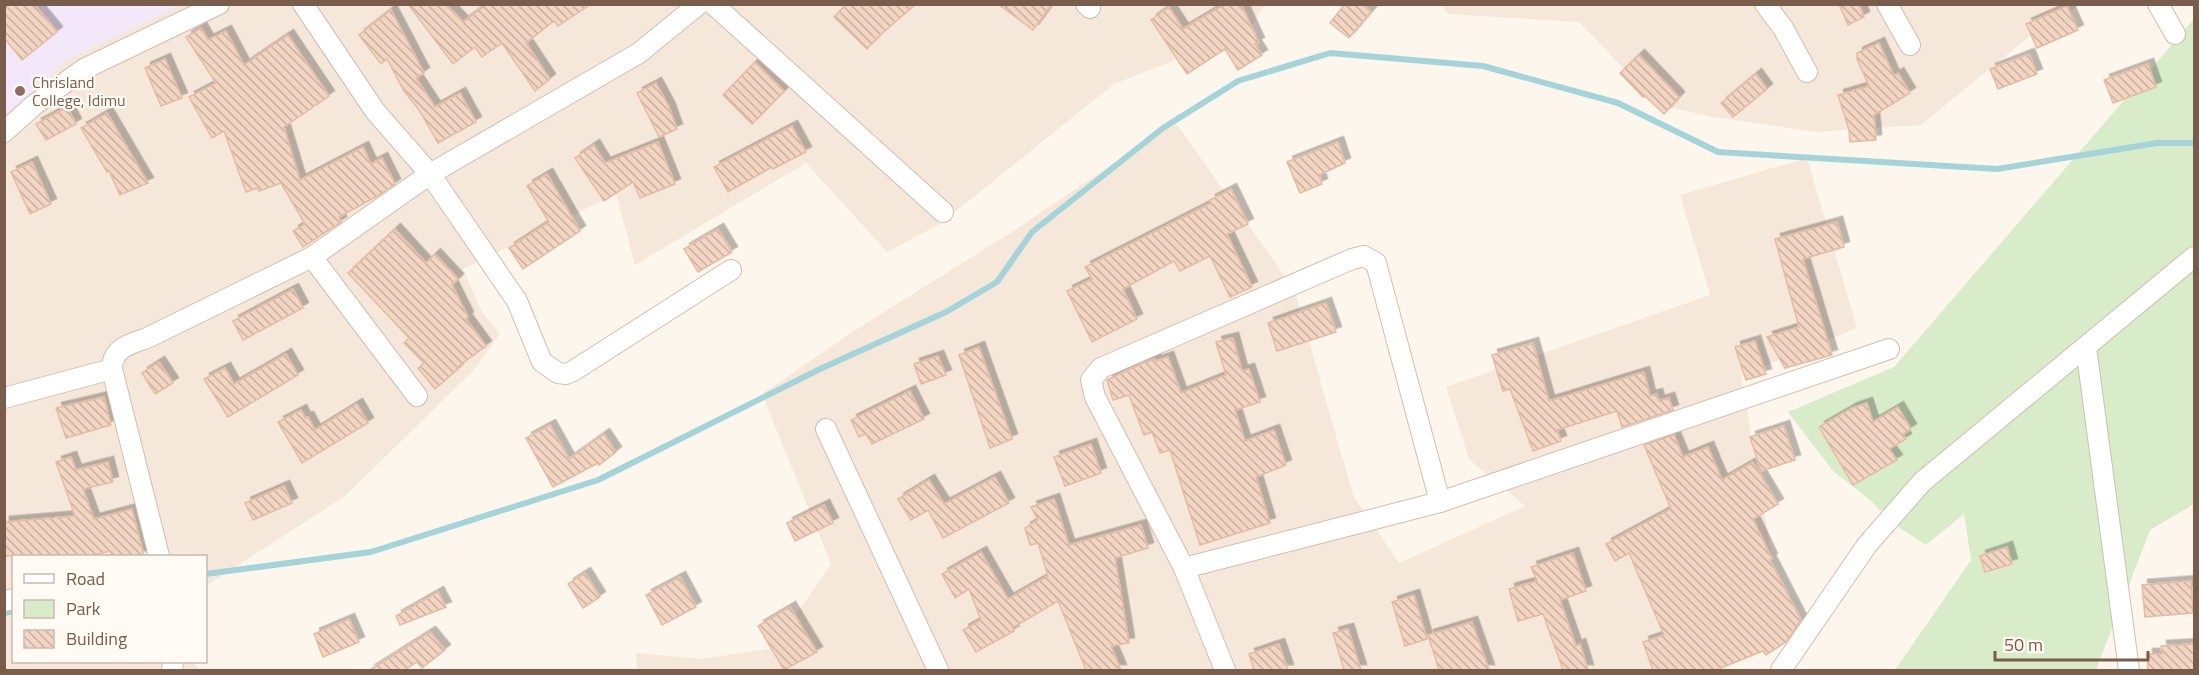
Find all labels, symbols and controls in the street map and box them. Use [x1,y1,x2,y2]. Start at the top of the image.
place label: Chrisland College, Idimu [32,70,126,112]
marker: Chrisland College, Idimu [13,84,27,98]
legend [12,555,207,663]
text: Road [66,565,105,592]
text: Park [66,595,101,622]
scale bar [1995,624,2148,662]
text: Building [66,625,127,652]
text: 50 m [2004,631,2043,658]

